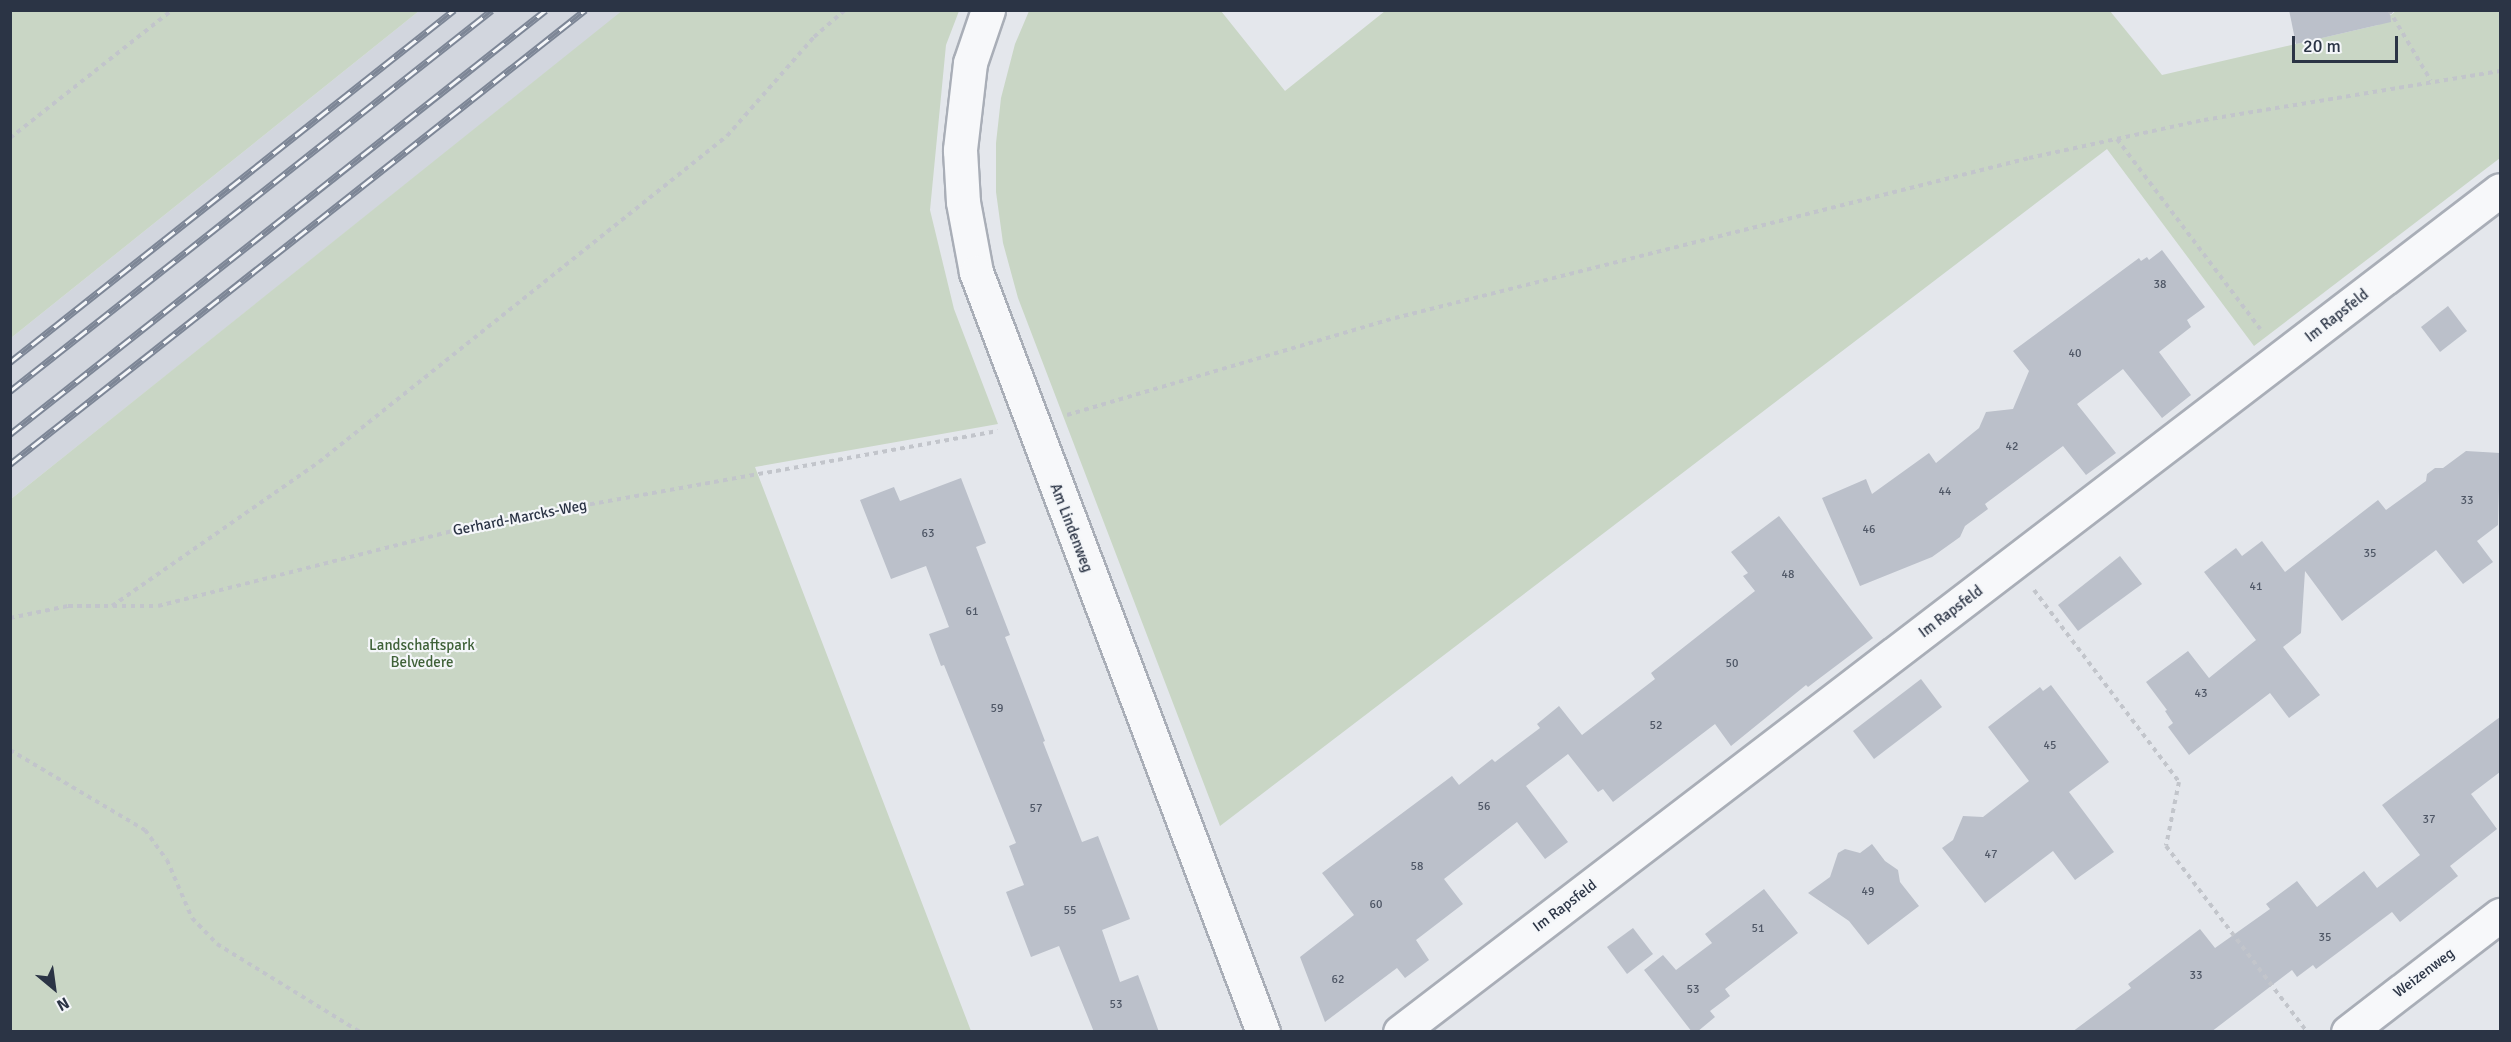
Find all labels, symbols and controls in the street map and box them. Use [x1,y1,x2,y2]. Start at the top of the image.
scale bar [2295,24,2402,62]
text: 20 m [2303,35,2341,57]
house number: 38 [2154,278,2166,292]
street label: Im Rapsfeld [2302,286,2372,346]
house number: 40 [2069,347,2081,361]
house number: 42 [2006,440,2018,454]
street label: Am Lindenweg [1046,481,1096,575]
house number: 44 [1939,485,1951,499]
house number: 33 [2461,494,2473,508]
street label: Gerhard-Marcks-Weg [452,496,588,540]
house number: 46 [1863,523,1875,537]
house number: 63 [922,527,934,541]
house number: 35 [2364,547,2376,561]
house number: 48 [1782,568,1794,582]
house number: 41 [2250,580,2262,594]
street label: Im Rapsfeld [1916,582,1986,642]
house number: 61 [966,605,978,619]
park label: Landschaftspark Belvedere [369,636,475,671]
house number: 50 [1726,657,1738,671]
house number: 43 [2195,687,2207,701]
house number: 59 [991,702,1003,716]
house number: 52 [1650,719,1662,733]
house number: 45 [2044,739,2056,753]
house number: 56 [1478,800,1490,814]
house number: 57 [1030,802,1042,816]
house number: 37 [2423,813,2435,827]
house number: 47 [1985,848,1997,862]
house number: 58 [1411,860,1423,874]
street label: Im Rapsfeld [1530,876,1600,936]
house number: 49 [1862,885,1874,899]
house number: 60 [1370,898,1382,912]
house number: 55 [1064,904,1076,918]
house number: 51 [1752,922,1764,936]
house number: 35 [2319,931,2331,945]
street label: Weizenweg [2390,944,2458,1002]
north arrow [24,958,84,1018]
house number: 33 [2190,969,2202,983]
house number: 62 [1332,973,1344,987]
house number: 53 [1687,983,1699,997]
text: N [53,992,72,1015]
house number: 53 [1110,998,1122,1012]

